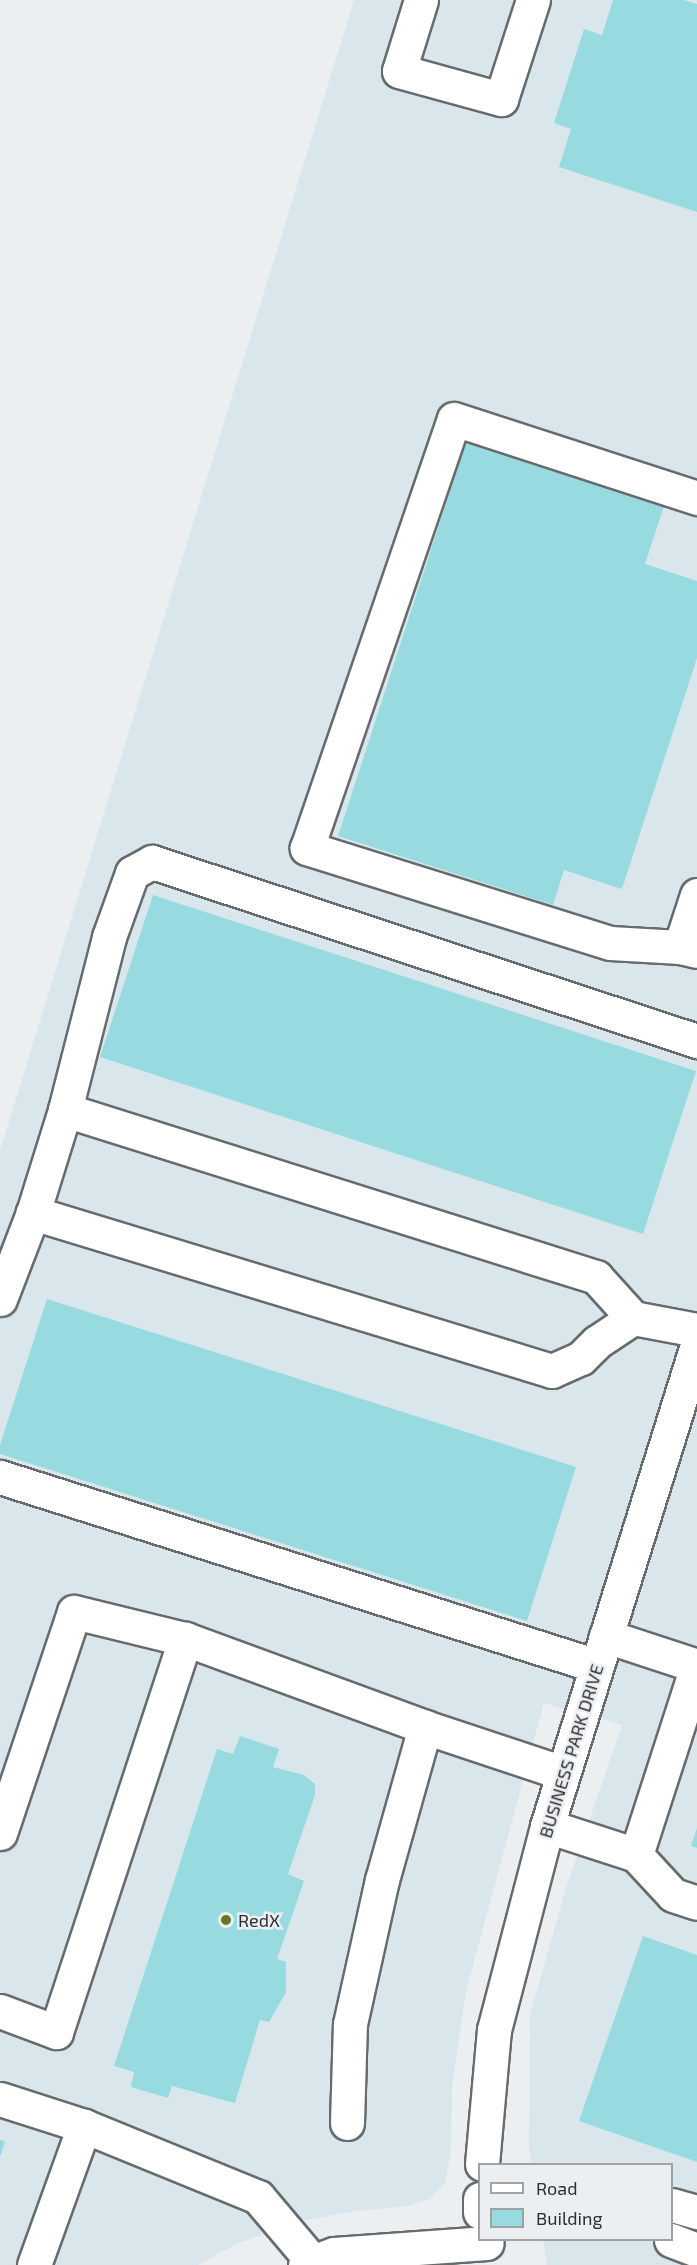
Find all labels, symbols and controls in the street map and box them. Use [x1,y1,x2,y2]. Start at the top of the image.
street label: BUSINESS PARK DRIVE [534,1661,608,1841]
place label: RedX [238,1909,280,1931]
marker: RedX [219,1913,233,1927]
legend [478,2163,673,2241]
text: Road [536,2177,577,2199]
text: Building [536,2207,603,2229]

